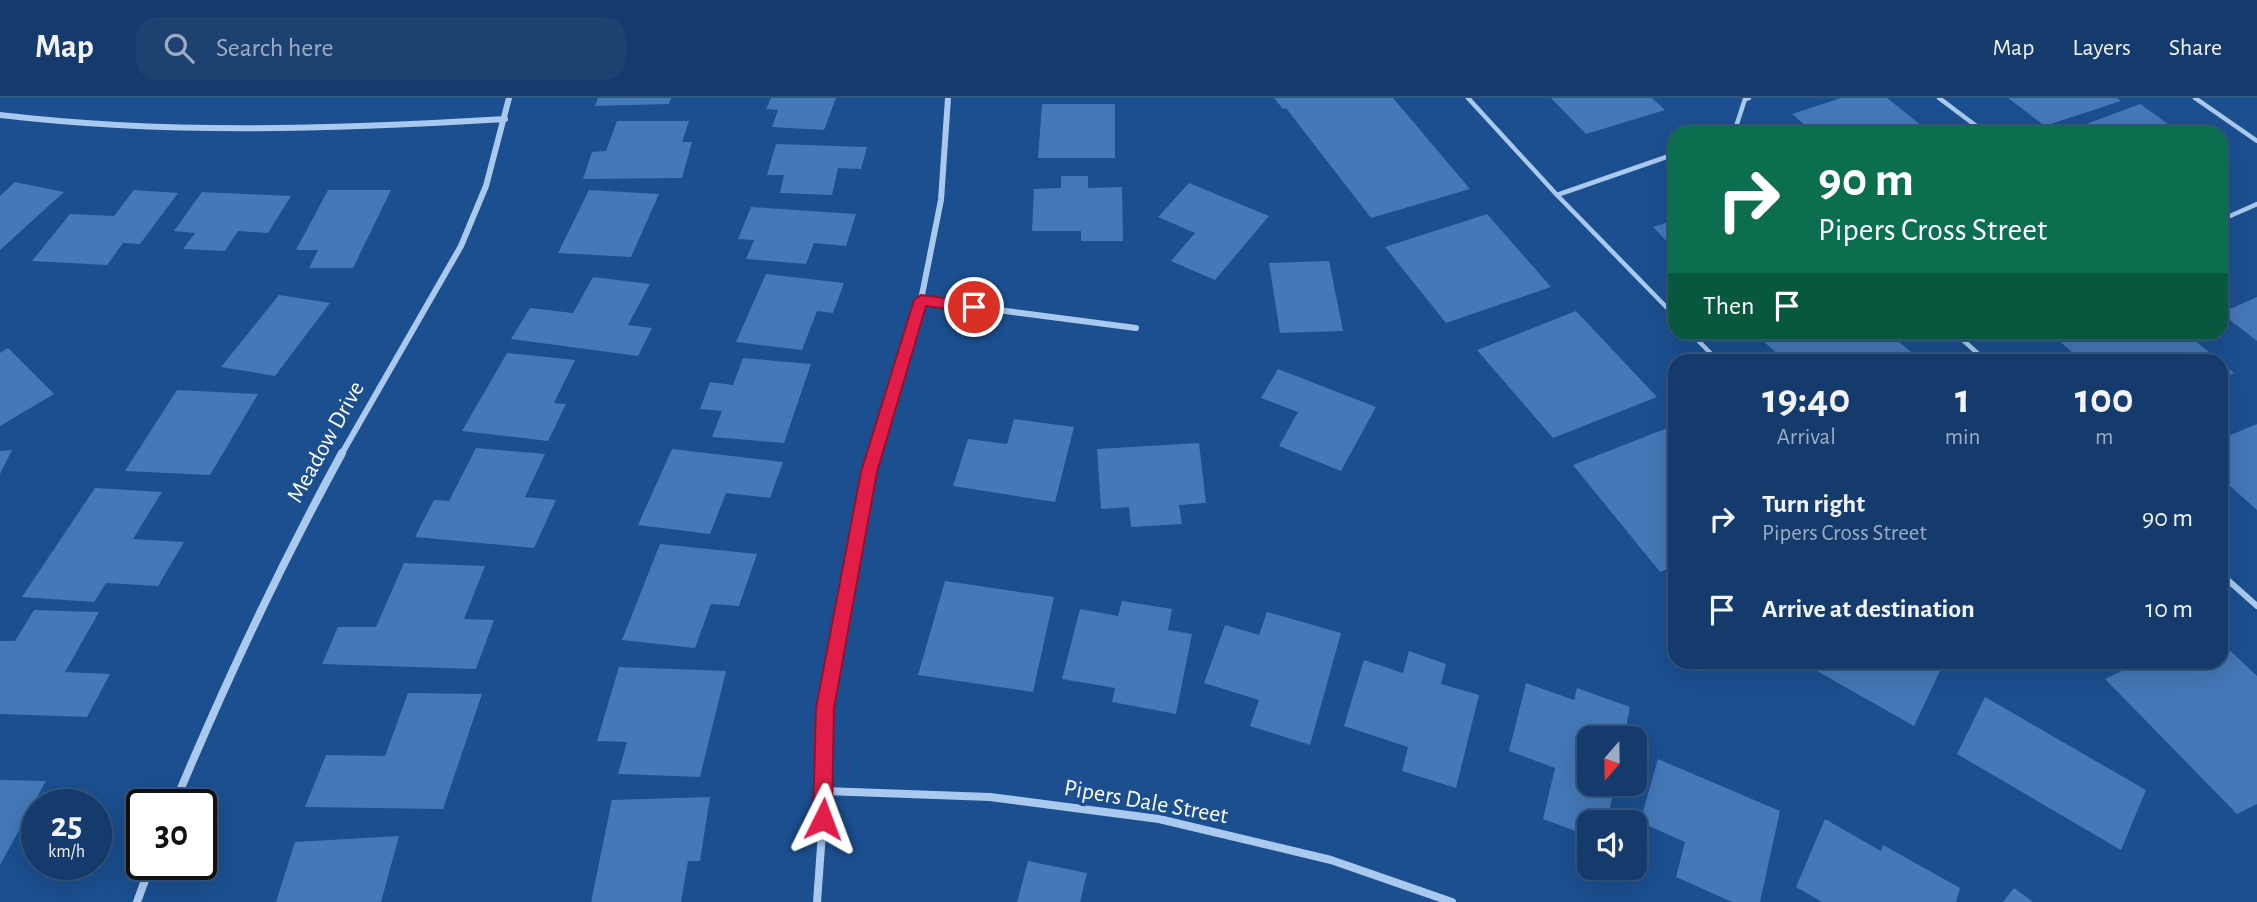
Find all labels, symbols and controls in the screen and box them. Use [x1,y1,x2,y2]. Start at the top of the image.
search box [136,17,626,80]
icon: search [160,29,198,67]
text: Map [35,31,94,64]
text: Search here [216,35,334,61]
text: Map [1992,36,2034,60]
text: Layers [2072,36,2131,60]
text: Share [2169,36,2222,60]
icon: right [1703,154,1794,245]
text: 90 m [1818,156,1914,205]
text: Pipers Cross Street [1818,214,2047,246]
pin [944,277,1004,337]
icon: arrive [1768,287,1806,325]
icon: arrive [955,288,993,326]
text: Then [1703,293,1754,319]
street label: Meadow Drive [283,377,369,507]
text: 19:40 [1762,378,1850,420]
text: 1 [1955,378,1970,420]
text: 100 [2075,378,2134,420]
text: Arrival [1777,426,1836,449]
text: min [1945,426,1980,449]
text: m [2095,426,2113,449]
text: Turn right [1762,491,1865,517]
icon: right [1703,500,1741,538]
text: 90 m [2142,505,2193,531]
text: Pipers Cross Street [1762,522,1927,545]
icon: arrive [1703,591,1741,629]
text: Arrive at destination [1762,596,1975,622]
text: 10 m [2145,596,2193,622]
north arrow [1577,726,1647,796]
map controls [1577,726,1647,880]
street label: Pipers Dale Street [1062,776,1230,828]
position arrow [786,782,860,856]
speed limit sign: 30 [126,789,217,880]
text: 25 [51,808,82,843]
button: sound [1577,810,1647,880]
text: km/h [48,843,85,861]

